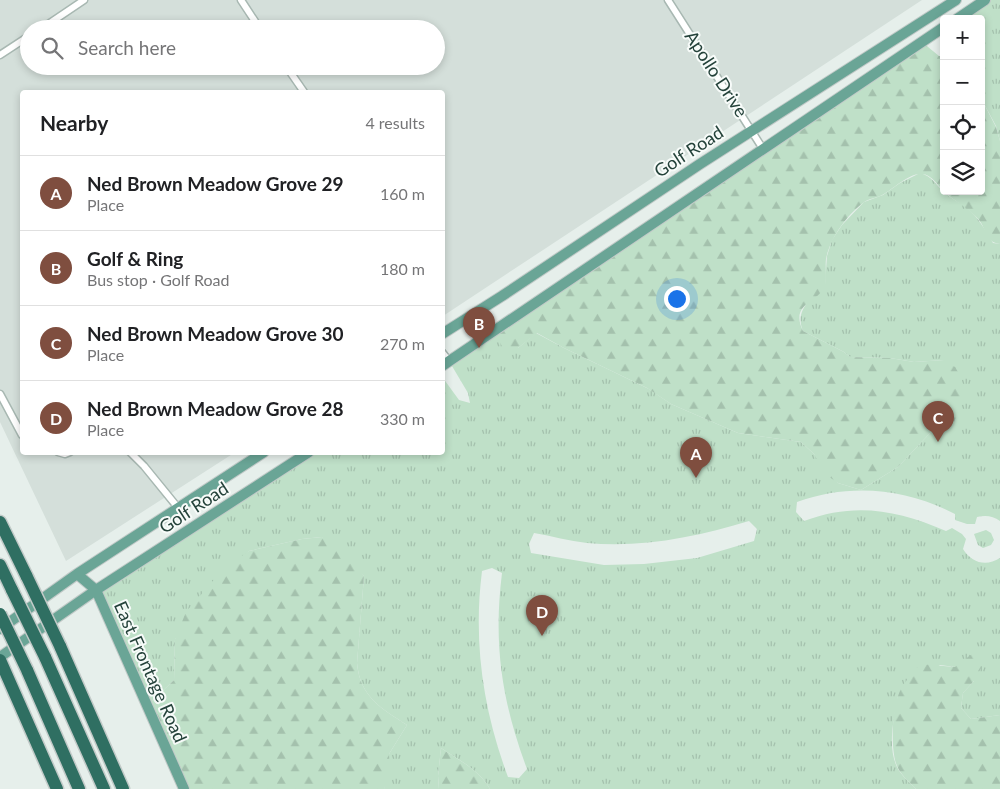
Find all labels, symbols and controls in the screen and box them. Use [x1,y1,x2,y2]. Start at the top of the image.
map controls [940,15,985,195]
button: + [940,15,985,60]
search box [20,20,445,75]
street label: Apollo Drive [681,26,753,121]
icon: search [38,34,66,62]
text: Search here [78,36,176,59]
button: − [940,60,985,105]
button: locate [940,105,985,150]
text: Nearby [40,110,108,135]
text: 4 results [365,113,425,132]
street label: Golf Road [650,121,727,182]
button: layers [940,150,985,195]
text: Ned Brown Meadow Grove 29 [87,172,343,195]
text: A [50,184,62,203]
text: 160 m [380,184,425,203]
text: Place [87,195,124,214]
text: Golf & Ring [87,247,183,270]
text: B [51,259,61,278]
text: 180 m [380,259,425,278]
text: Bus stop · Golf Road [87,270,229,289]
your location [664,286,690,312]
pin: B [463,307,495,348]
text: Ned Brown Meadow Grove 30 [87,322,343,345]
text: C [51,334,61,353]
text: 270 m [380,334,425,353]
text: Place [87,345,124,364]
text: Ned Brown Meadow Grove 28 [87,397,343,420]
pin: C [922,401,954,442]
text: D [50,409,62,428]
text: 330 m [380,409,425,428]
text: Place [87,420,124,439]
pin: A [680,437,712,478]
street label: Golf Road [155,477,232,538]
pin: D [526,595,558,636]
street label: East Frontage Road [110,597,192,746]

